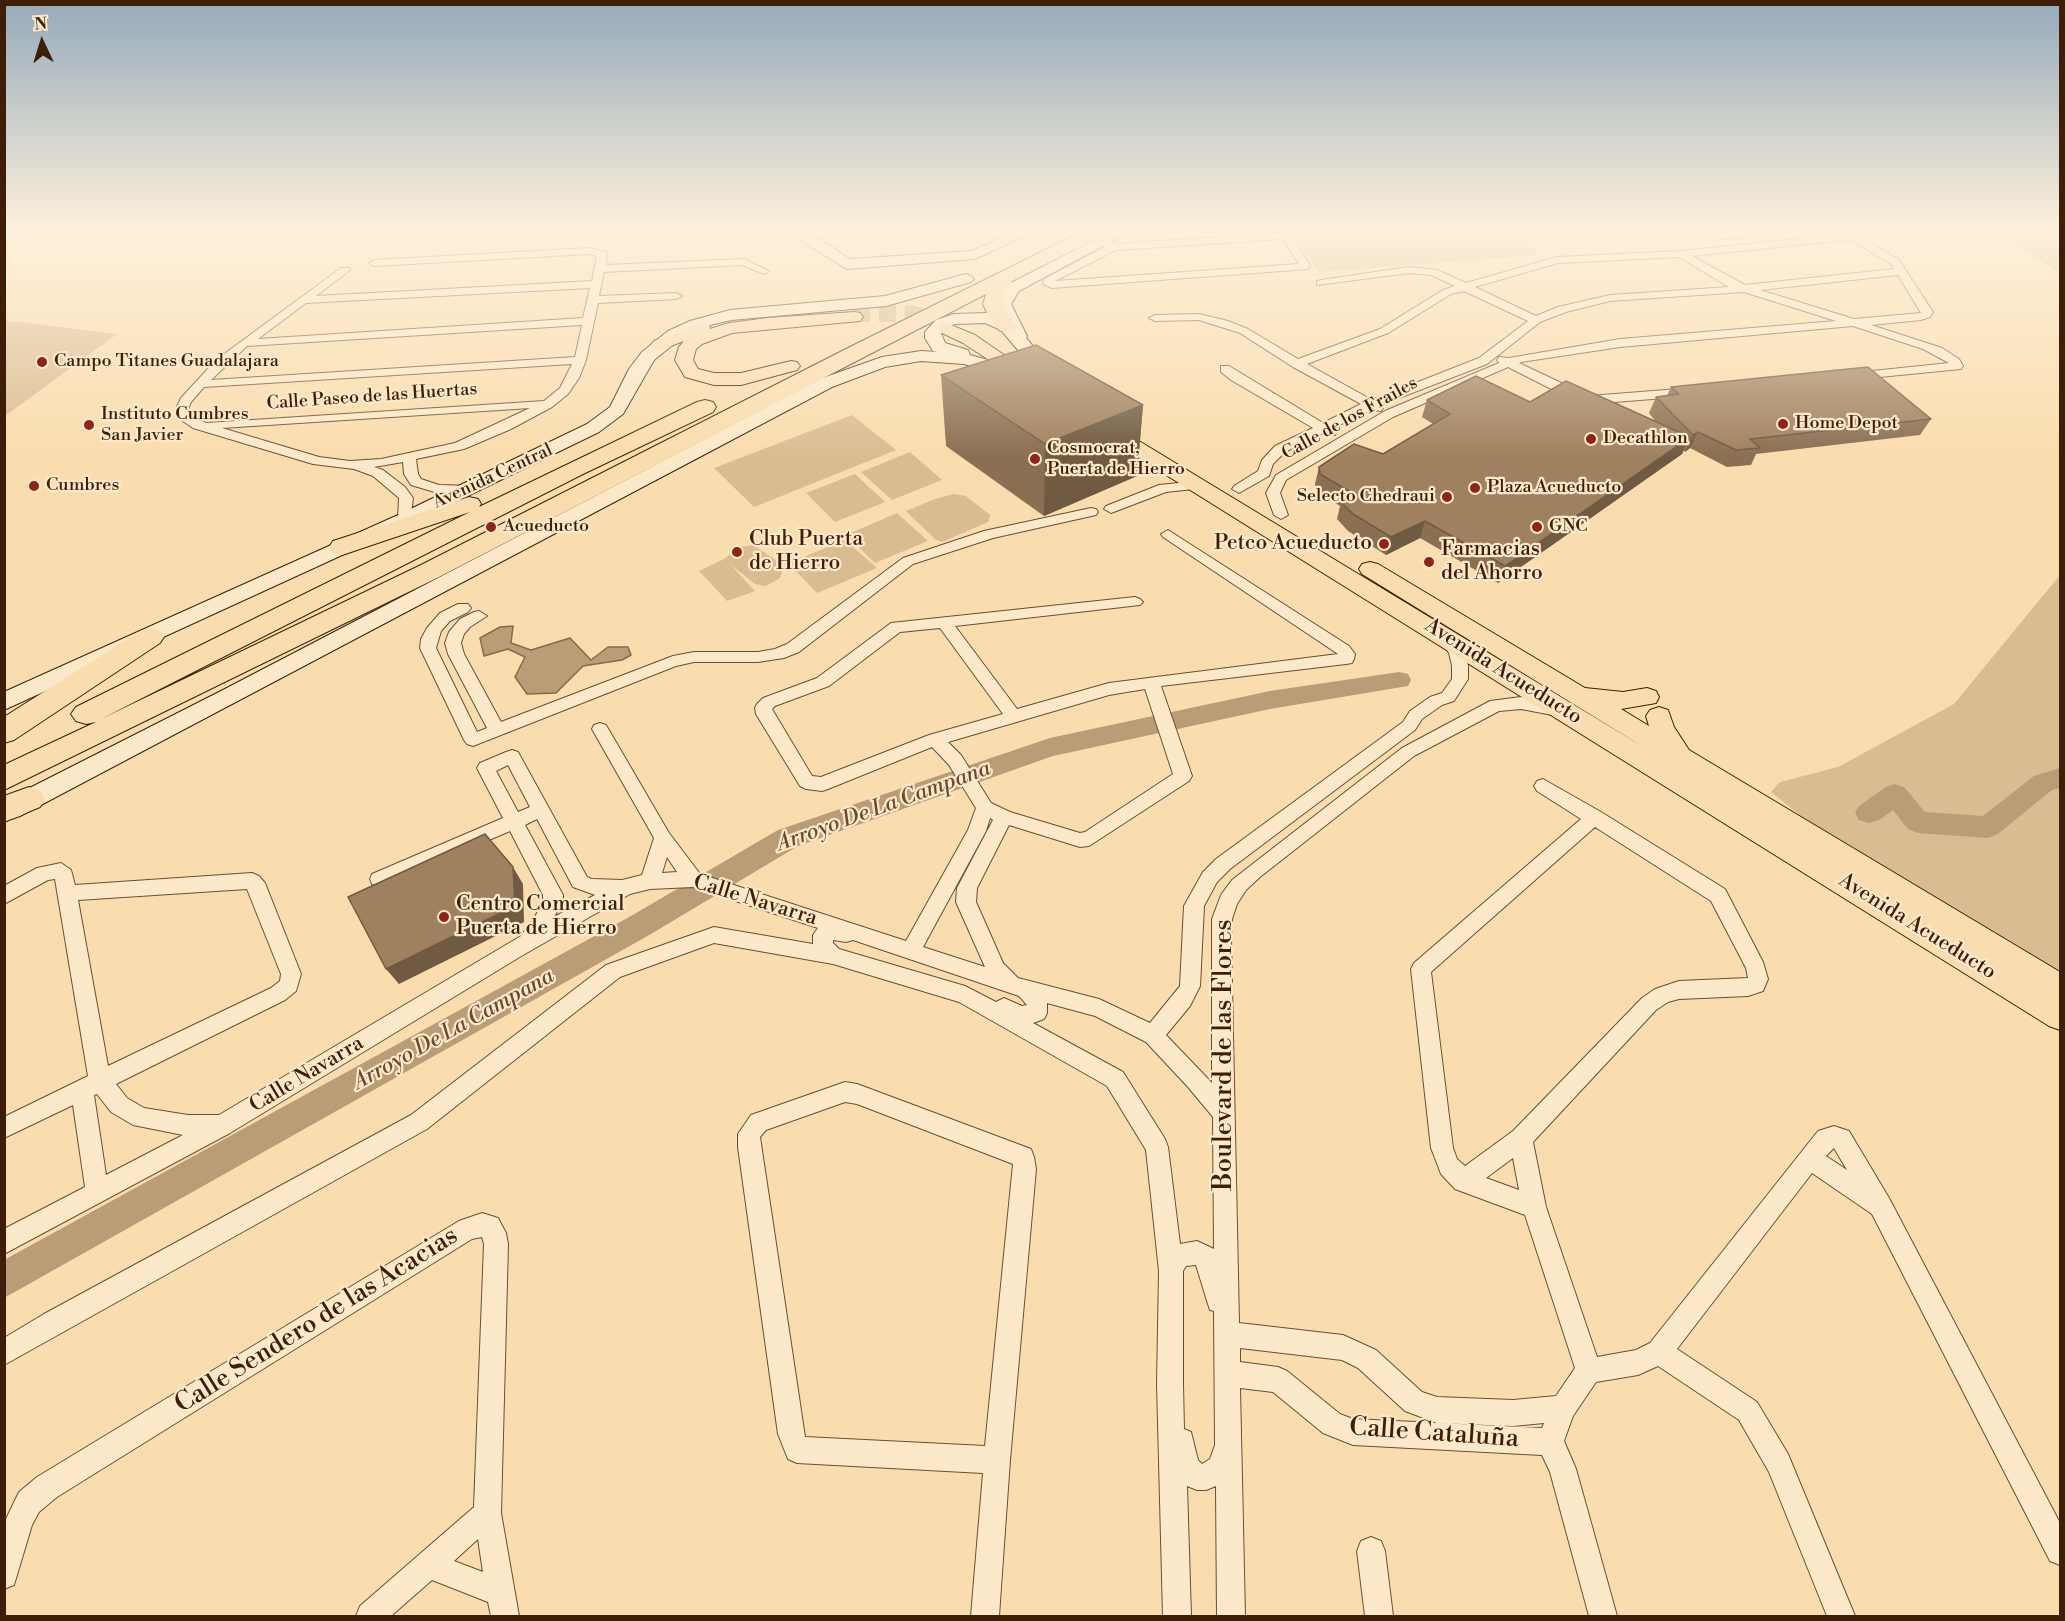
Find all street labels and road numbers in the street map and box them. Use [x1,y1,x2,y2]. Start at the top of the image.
street label: Calle de los Frailes [1278,373,1422,465]
street label: Calle Paseo de las Huertas [266,379,478,415]
street label: Avenida Central [430,440,556,514]
street label: Avenida Acueducto [1420,613,1586,731]
street label: Avenida Acueducto [1834,868,2000,986]
street label: Calle Navarra [690,870,820,932]
street label: Boulevard de las Flores [1209,919,1241,1191]
street label: Calle Navarra [246,1031,368,1119]
street label: Calle Sendero de las Acacias [170,1221,464,1421]
street label: Calle Cataluña [1348,1413,1520,1455]

